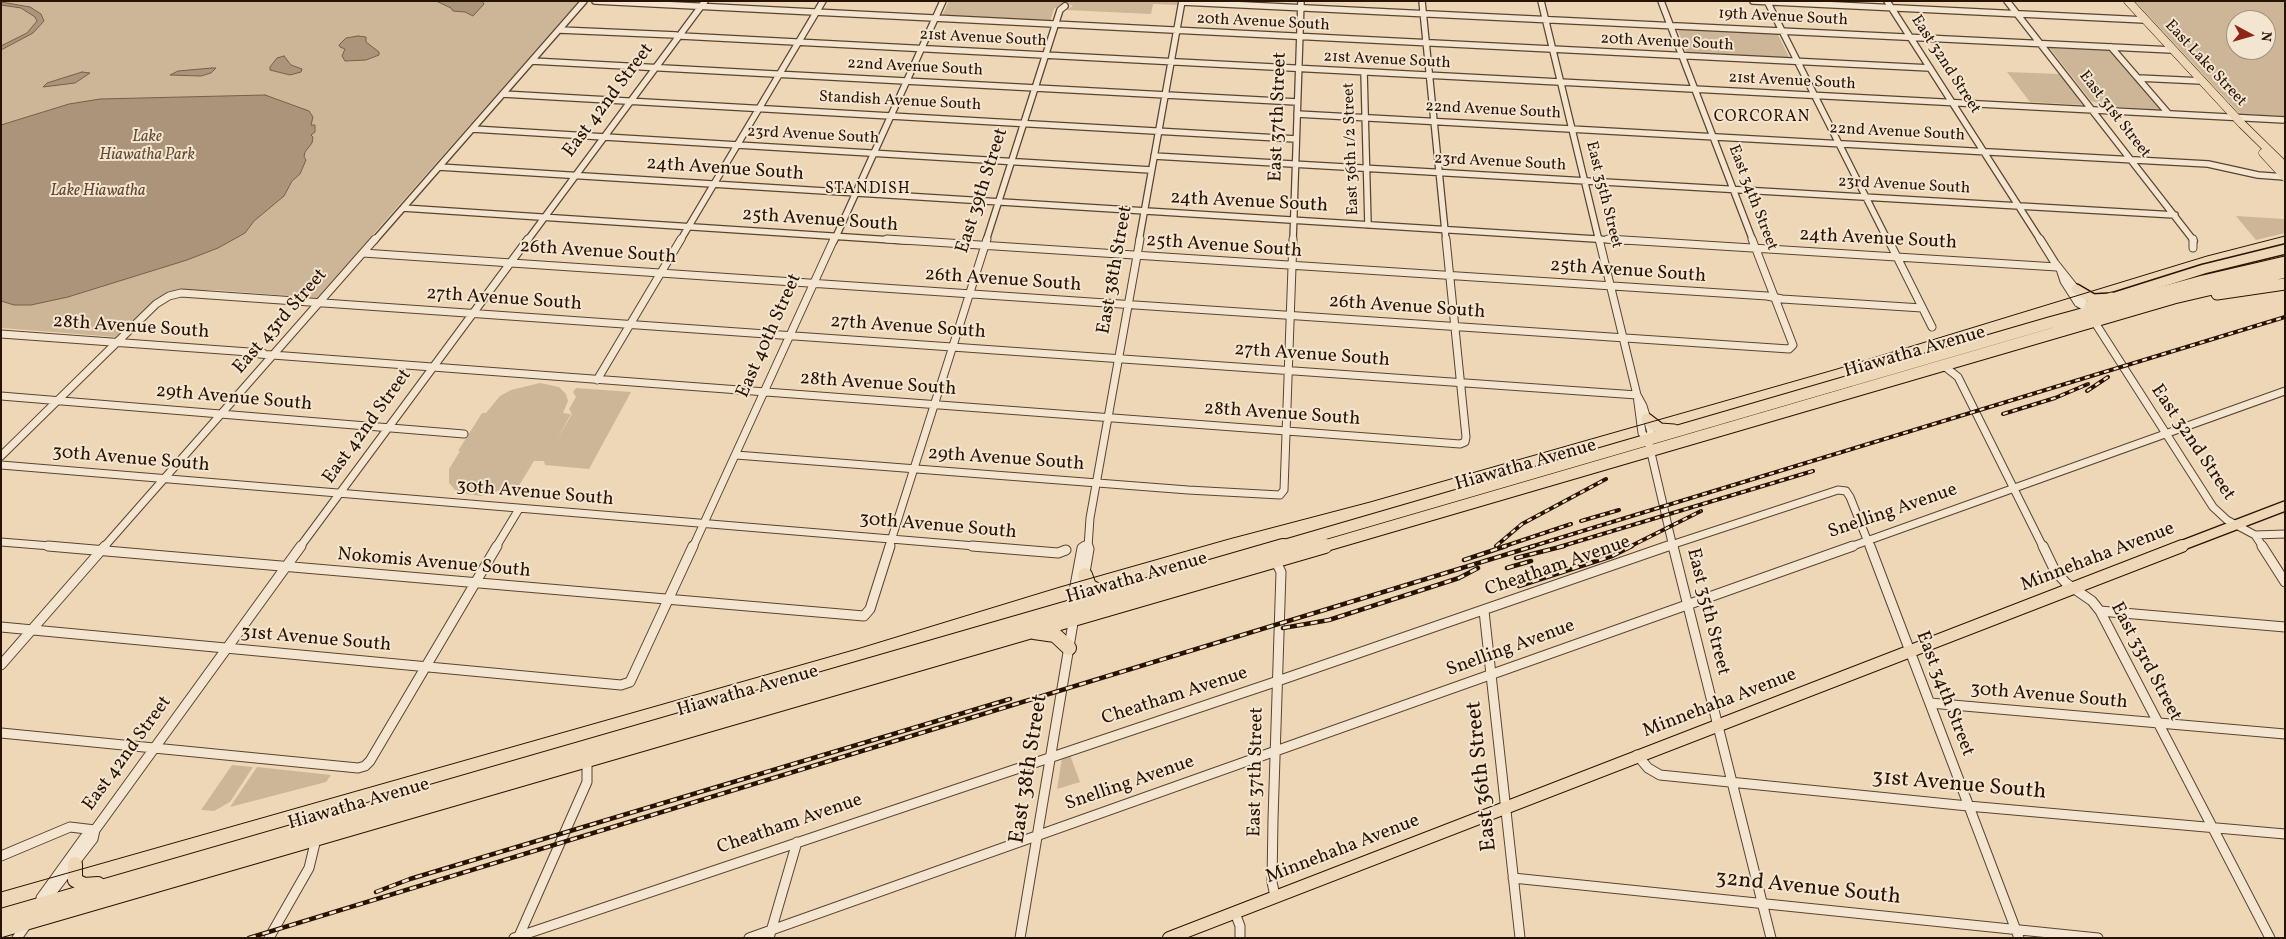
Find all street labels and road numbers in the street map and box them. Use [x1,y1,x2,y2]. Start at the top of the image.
street label: 19th Avenue South [1718,5,1848,31]
street label: 20th Avenue South [1196,10,1330,36]
street label: East 32nd Street [1906,12,1984,118]
street label: East Lake Street [2160,17,2250,111]
street label: 21st Avenue South [919,26,1047,52]
street label: 20th Avenue South [1600,30,1734,56]
street label: East 42nd Street [559,40,659,162]
street label: 21st Avenue South [1323,48,1451,74]
street label: East 37th Street [1265,52,1293,182]
street label: 22nd Avenue South [847,55,983,81]
street label: East 31st Street [2074,68,2154,162]
street label: 21st Avenue South [1728,69,1856,95]
street label: East 36th 1/2 Street [1340,82,1364,216]
street label: Standish Avenue South [818,88,982,116]
street label: 22nd Avenue South [1425,98,1561,124]
street label: 22nd Avenue South [1829,120,1965,146]
street label: 23rd Avenue South [746,123,880,149]
street label: East 39th Street [952,126,1014,256]
street label: East 35th Street [1580,140,1626,250]
street label: East 34th Street [1723,143,1781,253]
street label: 23rd Avenue South [1433,150,1567,176]
street label: 24th Avenue South [645,153,805,187]
street label: 23rd Avenue South [1837,173,1971,199]
street label: 24th Avenue South [1170,187,1328,219]
street label: 25th Avenue South [741,204,899,238]
street label: East 38th Street [1093,204,1139,336]
street label: 24th Avenue South [1799,224,1957,256]
street label: 25th Avenue South [1145,230,1303,264]
street label: 26th Avenue South [519,236,677,270]
street label: 25th Avenue South [1549,255,1707,289]
street label: 26th Avenue South [924,264,1082,298]
street label: East 43rd Street [229,265,333,379]
street label: East 40th Street [732,270,808,402]
street label: 27th Avenue South [425,283,583,317]
street label: 26th Avenue South [1328,291,1486,325]
street label: 28th Avenue South [52,311,210,345]
street label: 27th Avenue South [829,311,987,345]
street label: Hiawatha Avenue [1842,322,1988,384]
street label: 27th Avenue South [1233,339,1391,373]
street label: East 42nd Street [319,365,417,489]
street label: 28th Avenue South [799,368,957,402]
street label: 29th Avenue South [155,381,313,417]
street label: East 32nd Street [2145,381,2239,505]
street label: 28th Avenue South [1203,398,1361,432]
street label: Hiawatha Avenue [1453,435,1599,497]
street label: 30th Avenue South [51,442,211,478]
street label: 29th Avenue South [927,443,1085,477]
street label: 30th Avenue South [455,476,615,512]
street label: Snelling Avenue [1826,479,1960,545]
street label: 30th Avenue South [858,509,1018,545]
street label: Minnehaha Avenue [2018,518,2178,598]
street label: Cheatham Avenue [1482,531,1634,603]
street label: Nokomis Avenue South [336,544,532,584]
street label: East 35th Street [1680,546,1734,678]
street label: Hiawatha Avenue [1064,548,1210,610]
street label: East 33rd Street [2104,599,2186,725]
street label: Snelling Avenue [1444,615,1578,683]
street label: 31st Avenue South [240,622,392,658]
street label: East 34th Street [1910,628,1978,760]
street label: Hiawatha Avenue [675,661,821,723]
street label: Cheatham Avenue [1099,663,1251,731]
street label: Minnehaha Avenue [1640,664,1800,744]
street label: 30th Avenue South [1969,679,2129,715]
street label: East 42nd Street [79,692,177,816]
street label: East 38th Street [1005,692,1055,846]
street label: East 36th Street [1462,700,1504,852]
street label: East 37th Street [1244,707,1270,837]
street label: Snelling Avenue [1063,751,1197,817]
street label: 31st Avenue South [1871,765,2047,807]
street label: Hiawatha Avenue [286,774,432,836]
street label: Cheatham Avenue [714,789,866,861]
street label: Minnehaha Avenue [1263,810,1423,890]
street label: 32nd Avenue South [1714,866,1902,912]

